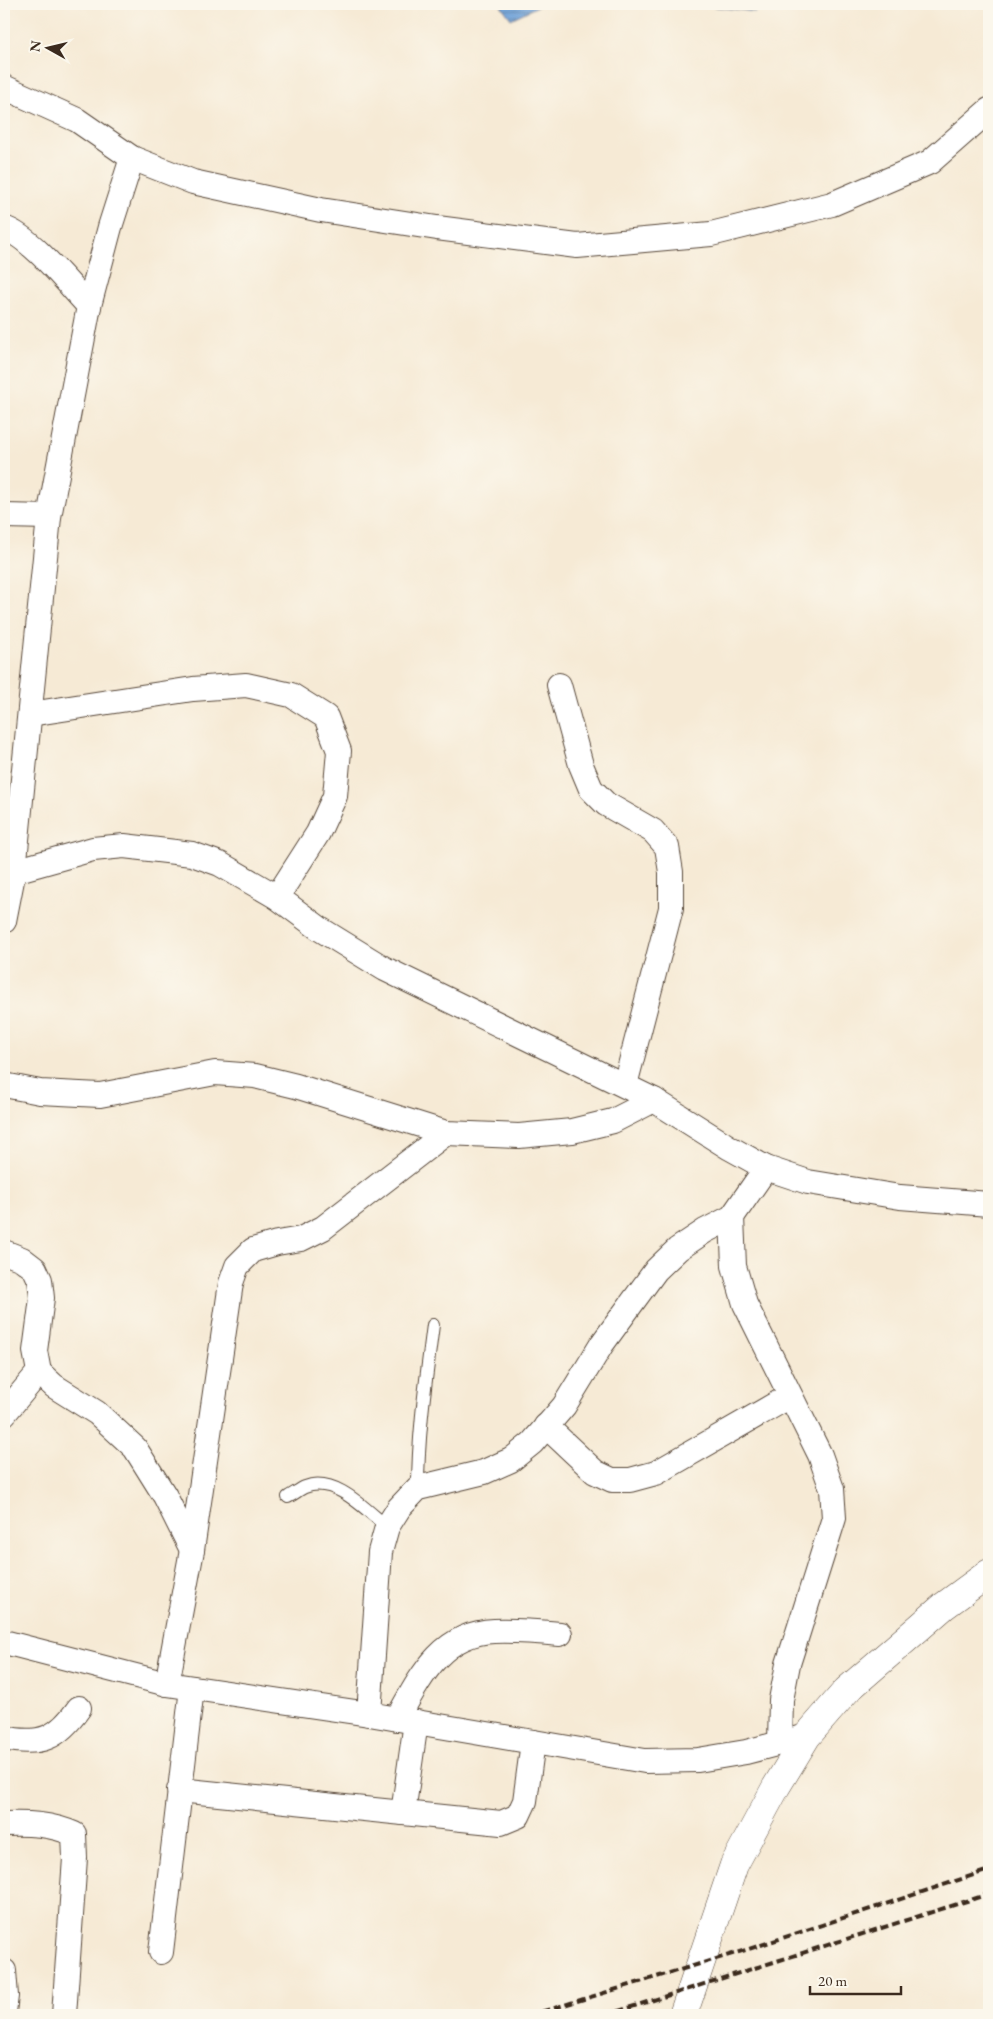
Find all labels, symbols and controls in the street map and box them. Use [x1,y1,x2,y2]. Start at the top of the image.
north arrow [22,22,72,72]
text: N [25,39,45,53]
scale bar [810,1964,902,1996]
text: 20 m [818,1971,847,1990]

